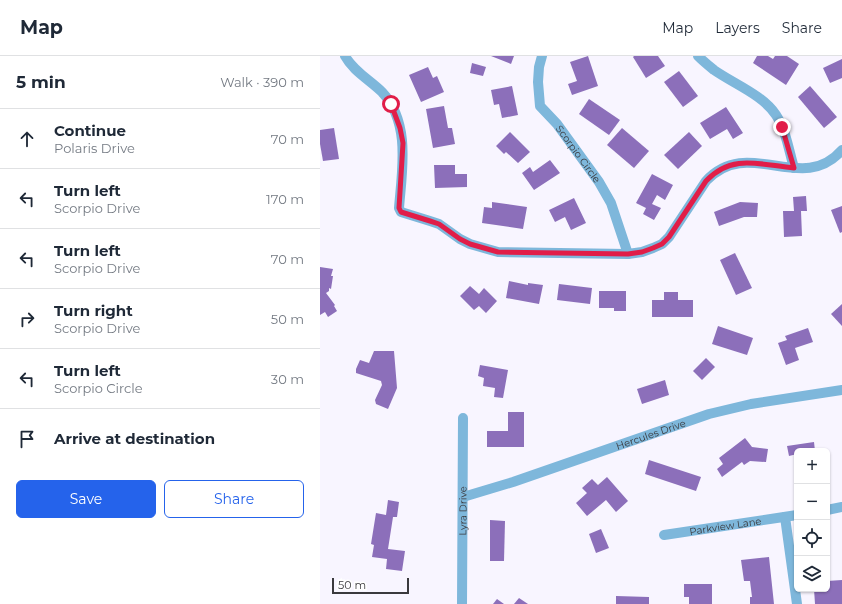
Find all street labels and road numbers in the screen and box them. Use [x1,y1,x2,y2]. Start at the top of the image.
street label: Scorpio Circle [553,123,603,186]
street label: Hercules Drive [614,417,687,453]
street label: Lyra Drive [456,486,470,536]
street label: Parkview Lane [688,514,762,538]

